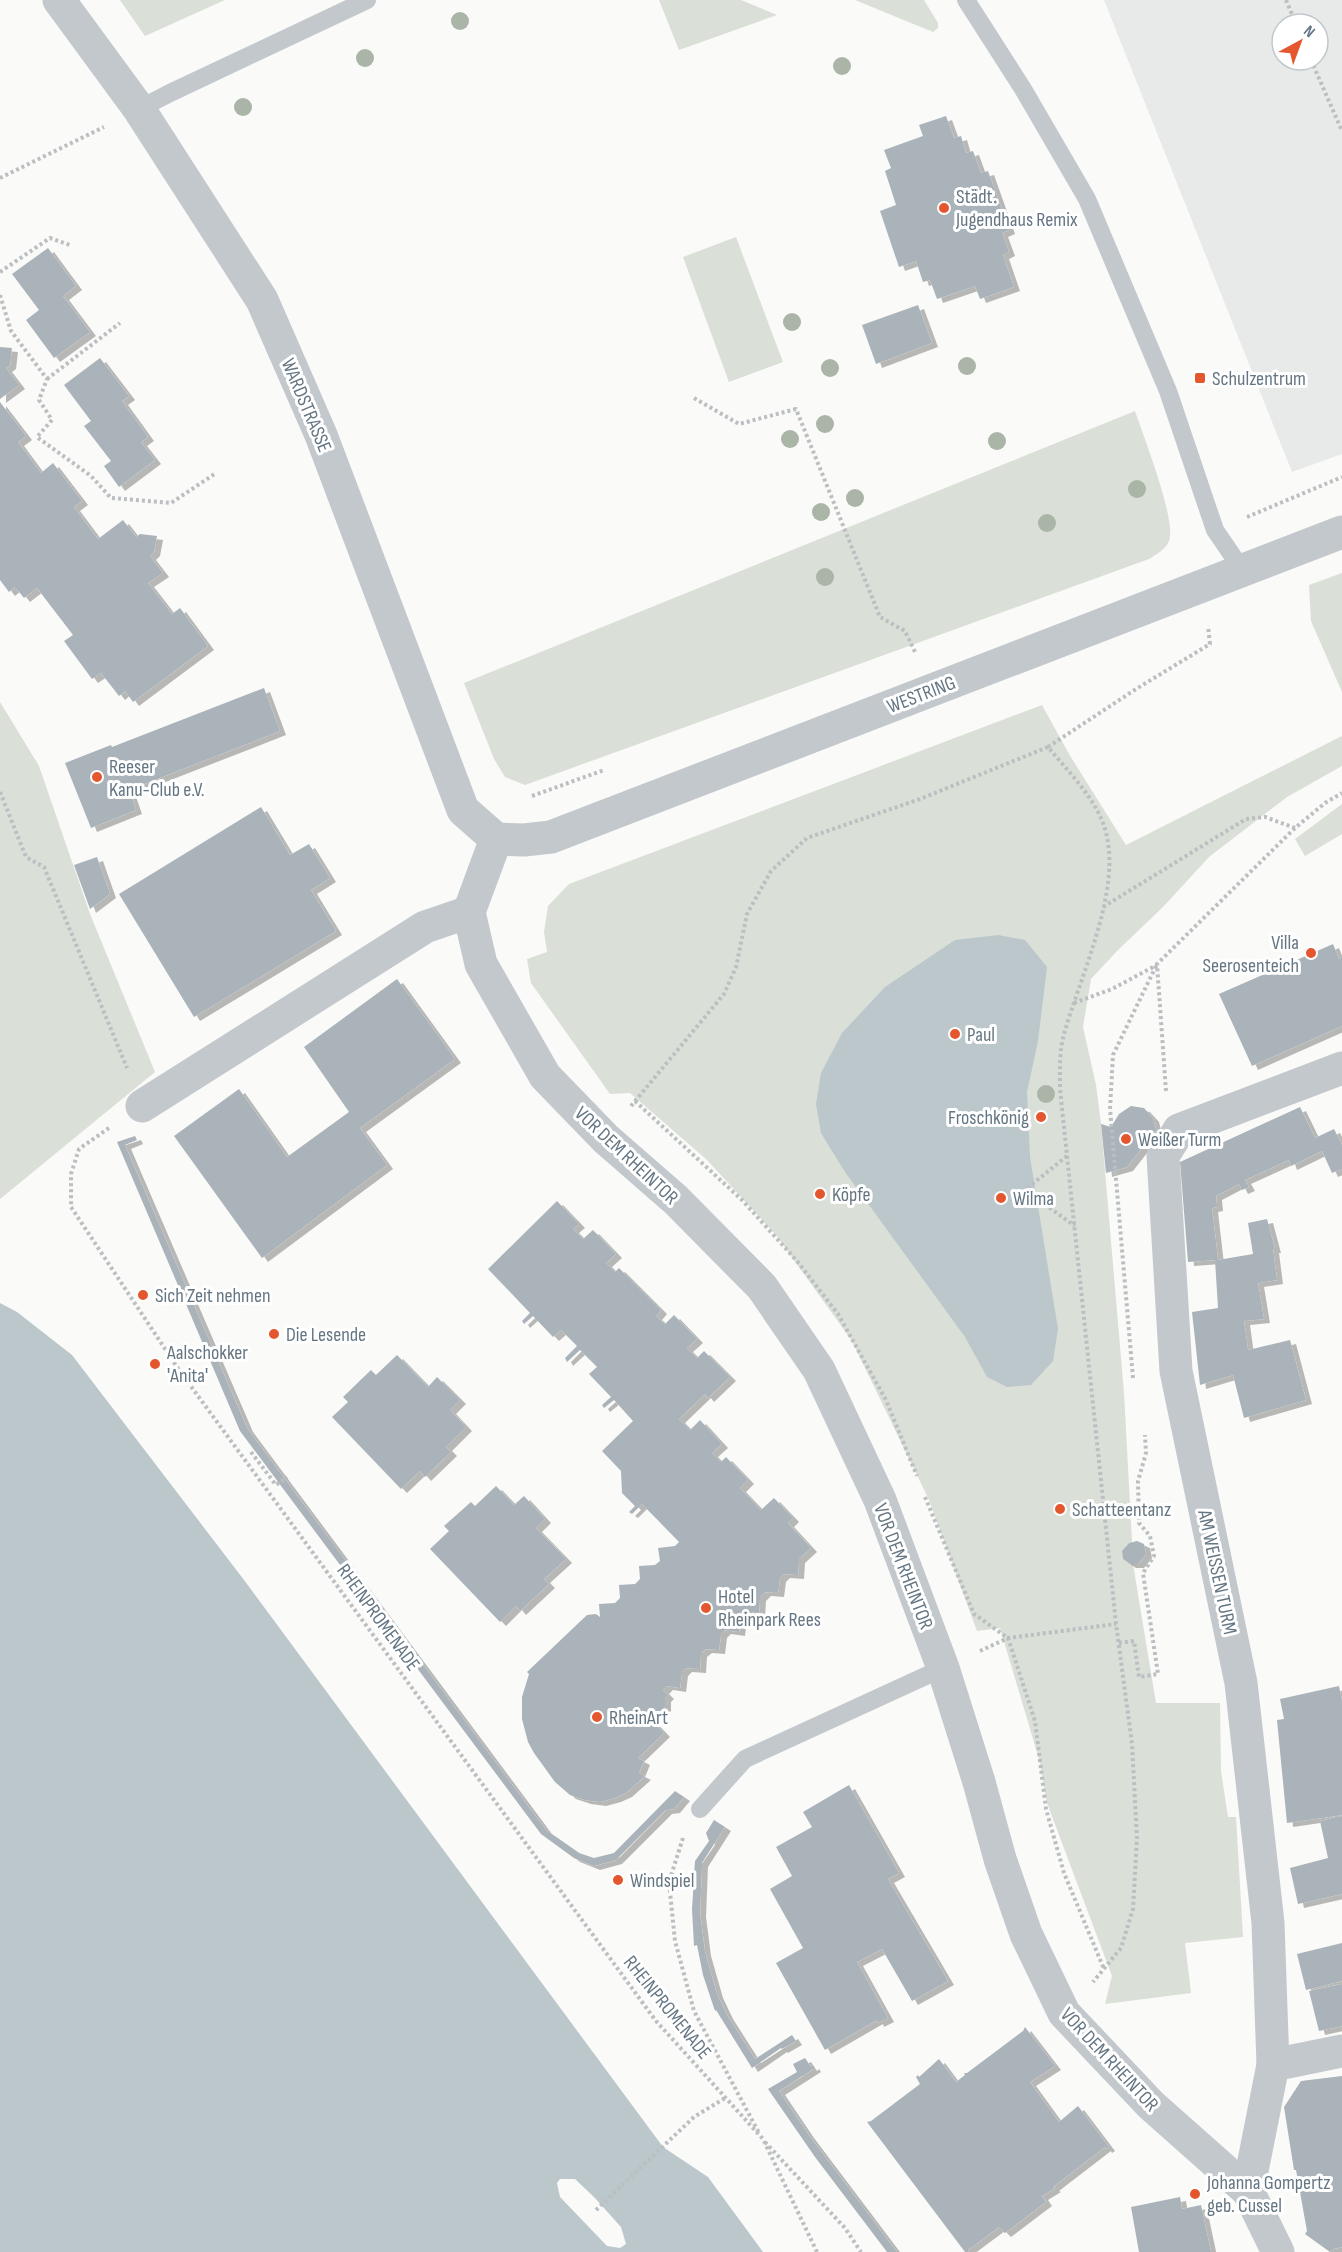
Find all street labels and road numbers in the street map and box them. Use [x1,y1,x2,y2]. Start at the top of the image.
street label: WARDSTRASSE [276,355,337,456]
street label: WESTRING [884,671,959,719]
street label: VOR DEM RHEINTOR [569,1102,683,1210]
street label: VOR DEM RHEINTOR [868,1500,938,1633]
street label: AM WEISSEN TURM [1192,1507,1242,1637]
street label: RHEINPROMENADE [331,1559,425,1676]
street label: RHEINPROMENADE [618,1951,716,2064]
street label: VOR DEM RHEINTOR [1055,2003,1163,2117]

